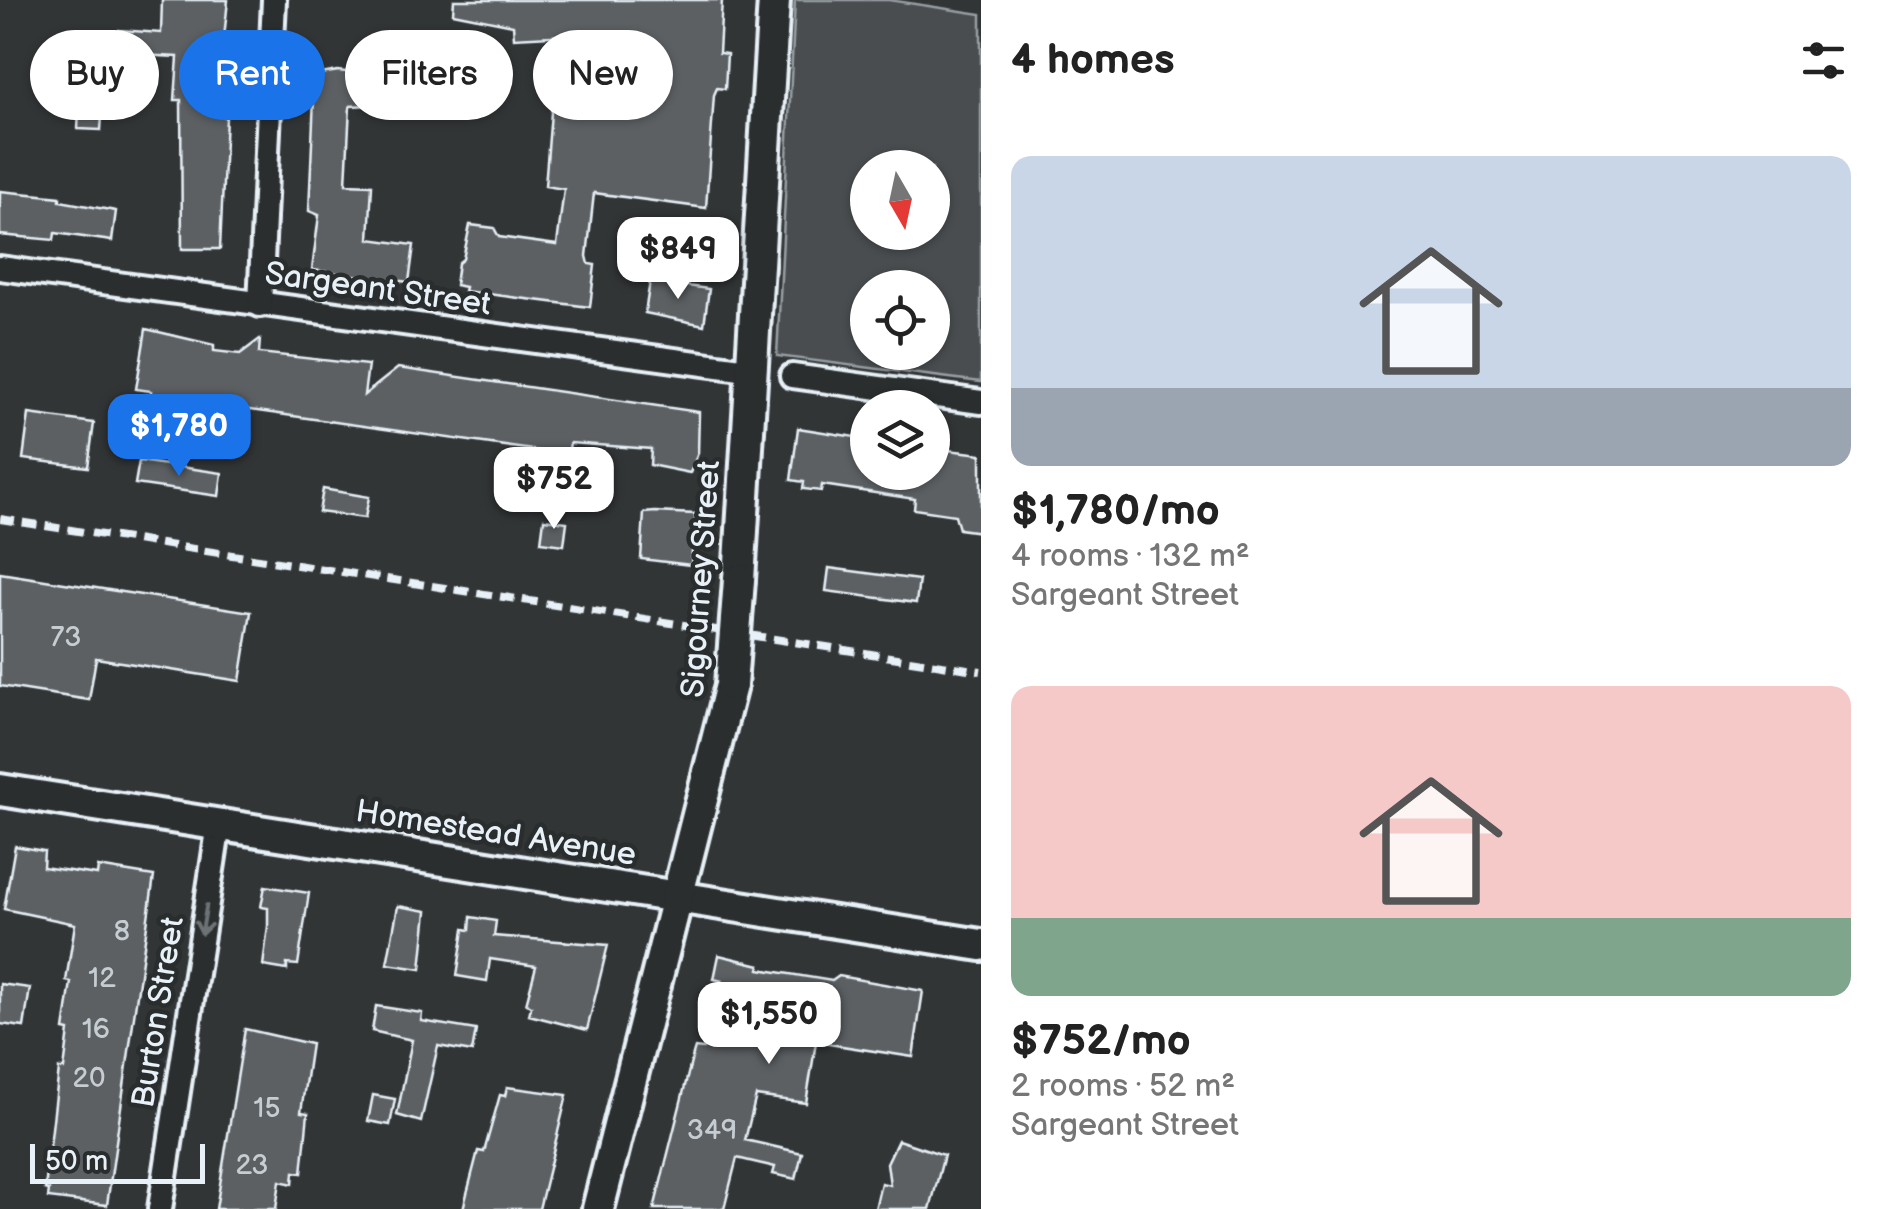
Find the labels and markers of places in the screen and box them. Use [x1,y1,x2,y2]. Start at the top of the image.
pin: $849 [619,217,737,302]
pin: $1,780 [98,394,260,479]
pin: $752 [495,447,613,532]
pin: $1,550 [688,982,850,1067]

